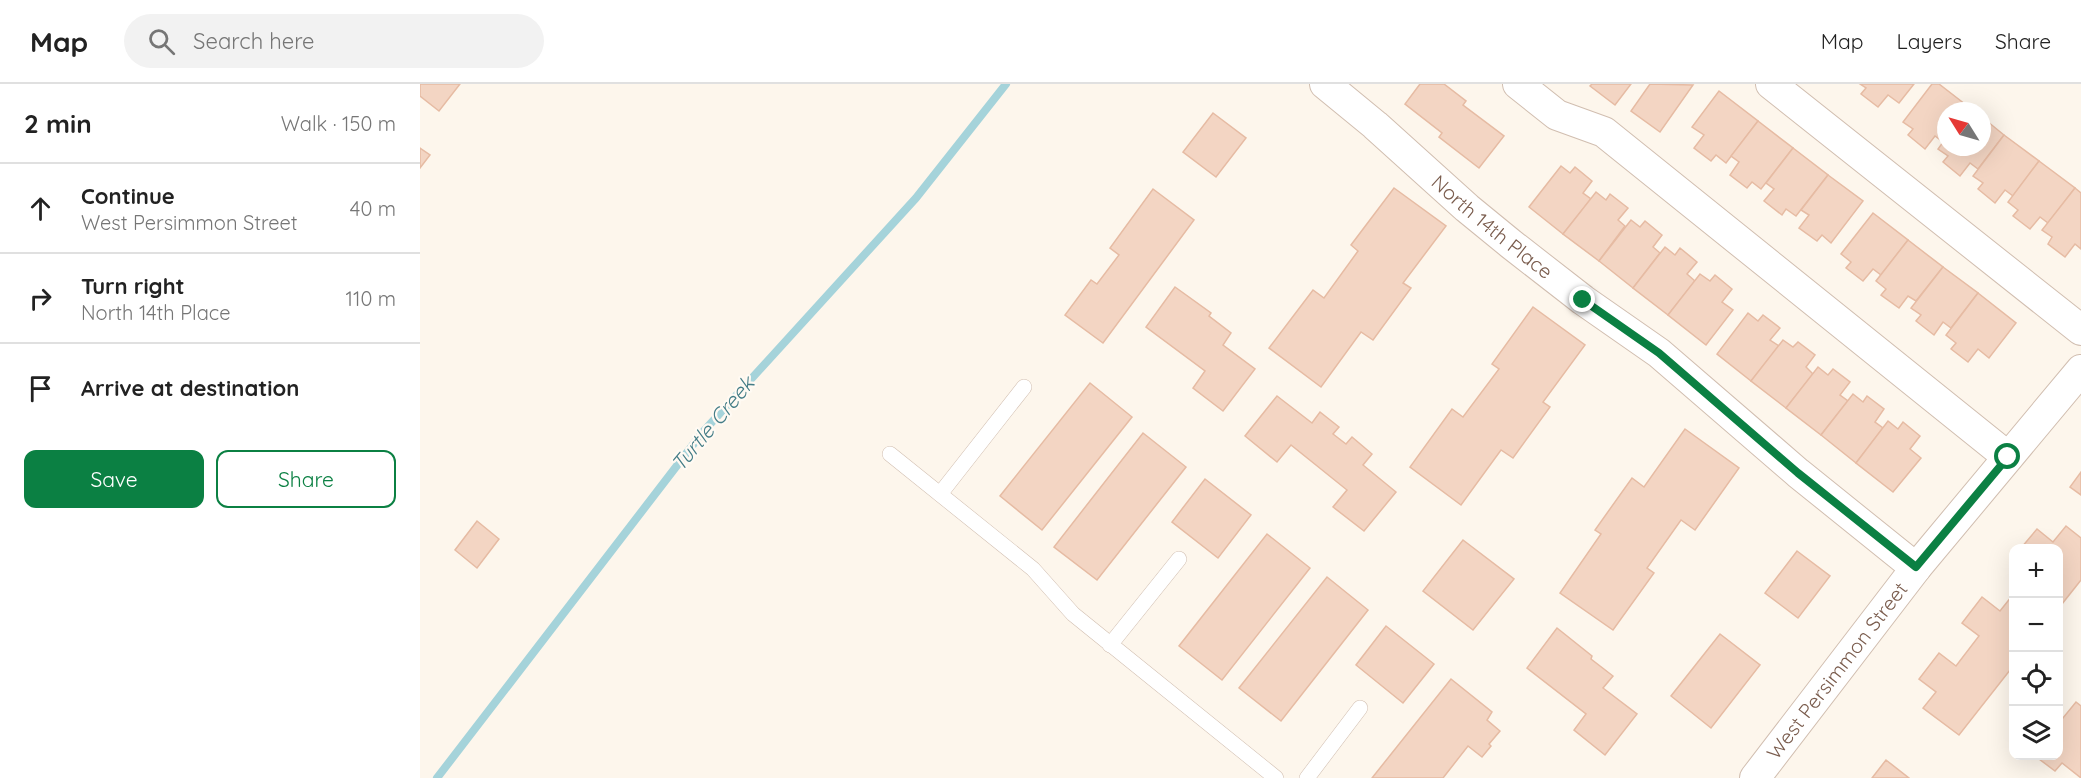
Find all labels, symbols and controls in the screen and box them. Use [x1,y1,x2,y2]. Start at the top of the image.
search box [124,14,544,68]
text: Map [30,24,88,59]
icon: search [145,25,178,58]
text: Search here [193,27,315,55]
text: Map [1821,28,1864,54]
text: Layers [1897,28,1962,54]
text: Share [1995,28,2051,54]
north arrow [1937,102,1991,156]
text: 2 min [24,107,92,140]
text: Walk · 150 m [281,111,396,136]
street label: North 14th Place [1427,169,1558,284]
text: Continue [81,182,175,210]
icon: ahead [24,192,57,225]
text: 40 m [350,196,396,221]
text: West Persimmon Street [81,210,298,235]
text: Turn right [81,272,185,300]
icon: right [24,282,57,315]
text: 110 m [346,286,396,311]
route end [1569,286,1595,312]
text: North 14th Place [81,300,230,325]
water label: Turtle Creek [665,369,761,476]
icon: arrive [24,372,57,405]
text: Arrive at destination [81,374,299,402]
route start [1994,443,2020,469]
button: Save [24,450,204,508]
button: Share [216,450,396,508]
map controls [2009,544,2063,760]
button: + [2009,544,2063,598]
street label: West Persimmon Street [1761,577,1913,764]
button: − [2009,598,2063,652]
button: locate [2009,652,2063,706]
button: layers [2009,706,2063,760]

